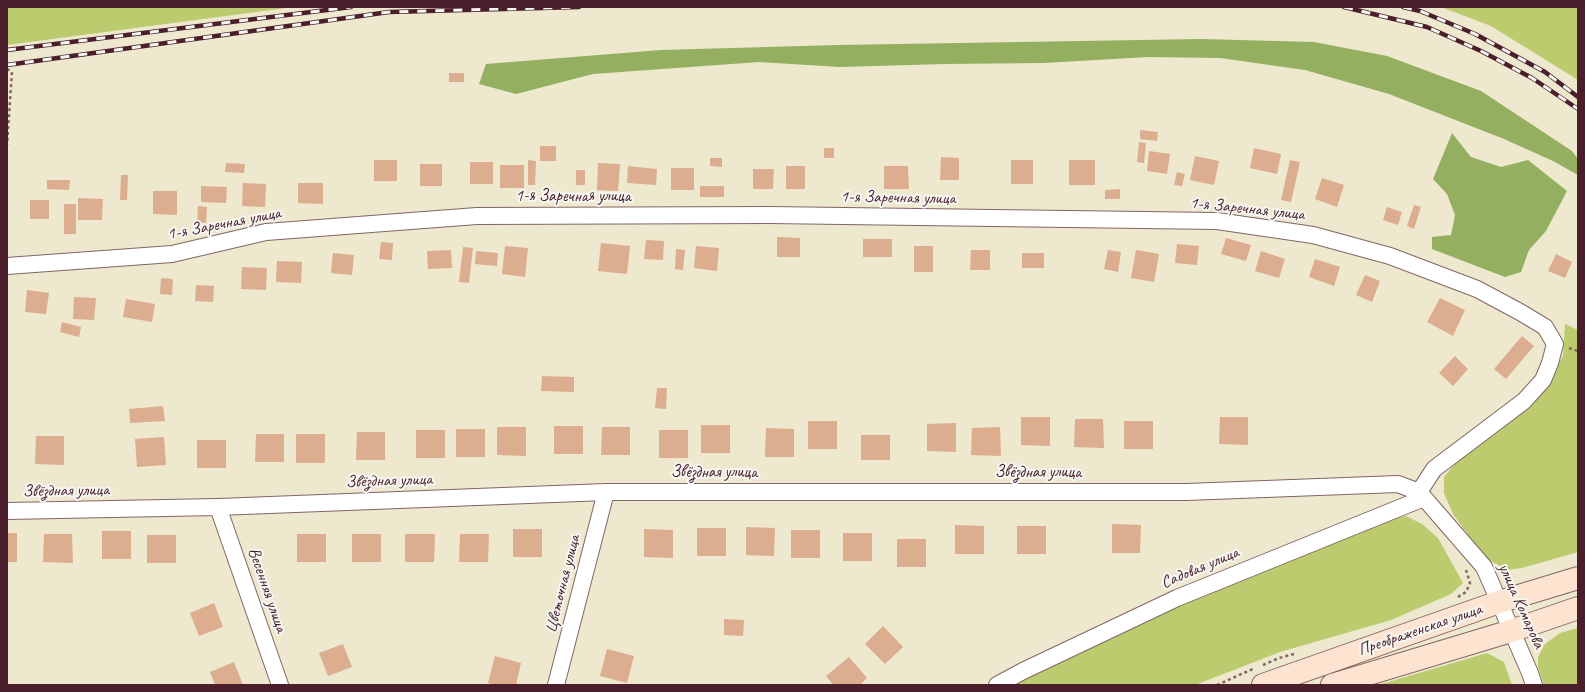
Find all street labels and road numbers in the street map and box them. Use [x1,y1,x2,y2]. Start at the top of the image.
street label: 1-я Заречная улица [515,187,631,207]
street label: 1-я Заречная улица [840,187,956,209]
street label: 1-я Заречная улица [1189,193,1305,225]
street label: 1-я Заречная улица [165,203,283,245]
street label: Звёздная улица [671,463,757,483]
street label: Звёздная улица [995,463,1081,483]
street label: Звёздная улица [345,469,433,493]
street label: Звёздная улица [23,480,109,502]
street label: Цветочная улица [541,533,585,635]
street label: Садовая улица [1158,543,1242,593]
street label: Весенняя улица [243,545,291,635]
street label: улица Комарова [1493,560,1549,652]
street label: Преображенская улица [1355,599,1485,661]

